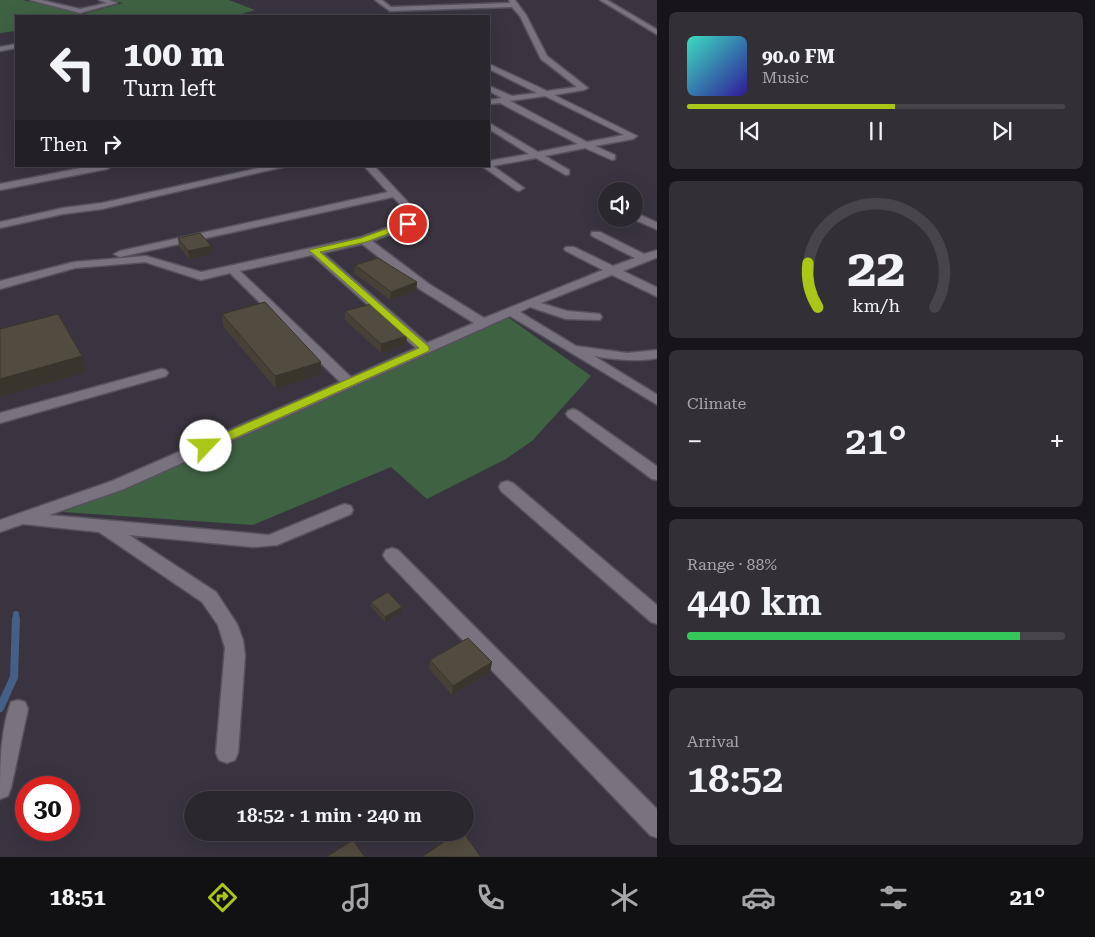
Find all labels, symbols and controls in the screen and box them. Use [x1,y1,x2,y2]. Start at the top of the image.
text: 100 m [123,34,224,75]
icon: left [40,35,105,100]
text: 90.0 FM [762,45,835,68]
text: Music [762,68,809,87]
text: Turn left [123,76,216,101]
icon: previous [736,117,764,145]
icon: pause [862,117,890,145]
icon: next [988,117,1016,145]
icon: right [98,130,126,158]
text: Then [40,133,88,156]
map controls [598,182,643,227]
button: sound [598,182,643,227]
pin [387,203,429,245]
icon: arrive [394,210,422,238]
text: 22 [847,238,905,299]
text: km/h [852,295,900,316]
text: Climate [687,394,746,413]
position arrow [179,419,231,471]
text: 21° [845,419,907,463]
text: − [687,425,703,458]
text: + [1049,425,1065,458]
text: Range · 88% [687,555,777,574]
text: 440 km [687,580,822,624]
text: Arrival [687,732,739,751]
text: 18:52 [687,757,783,801]
speed limit sign: 30 [15,776,80,841]
text: 18:52 · 1 min · 240 m [236,804,422,827]
icon: directions [205,880,240,915]
icon: music [339,880,374,915]
icon: phone [473,880,508,915]
icon: climate [607,880,642,915]
icon: car [741,880,776,915]
icon: filters [876,880,911,915]
text: 18:51 [50,885,106,910]
text: 21° [1010,885,1045,910]

